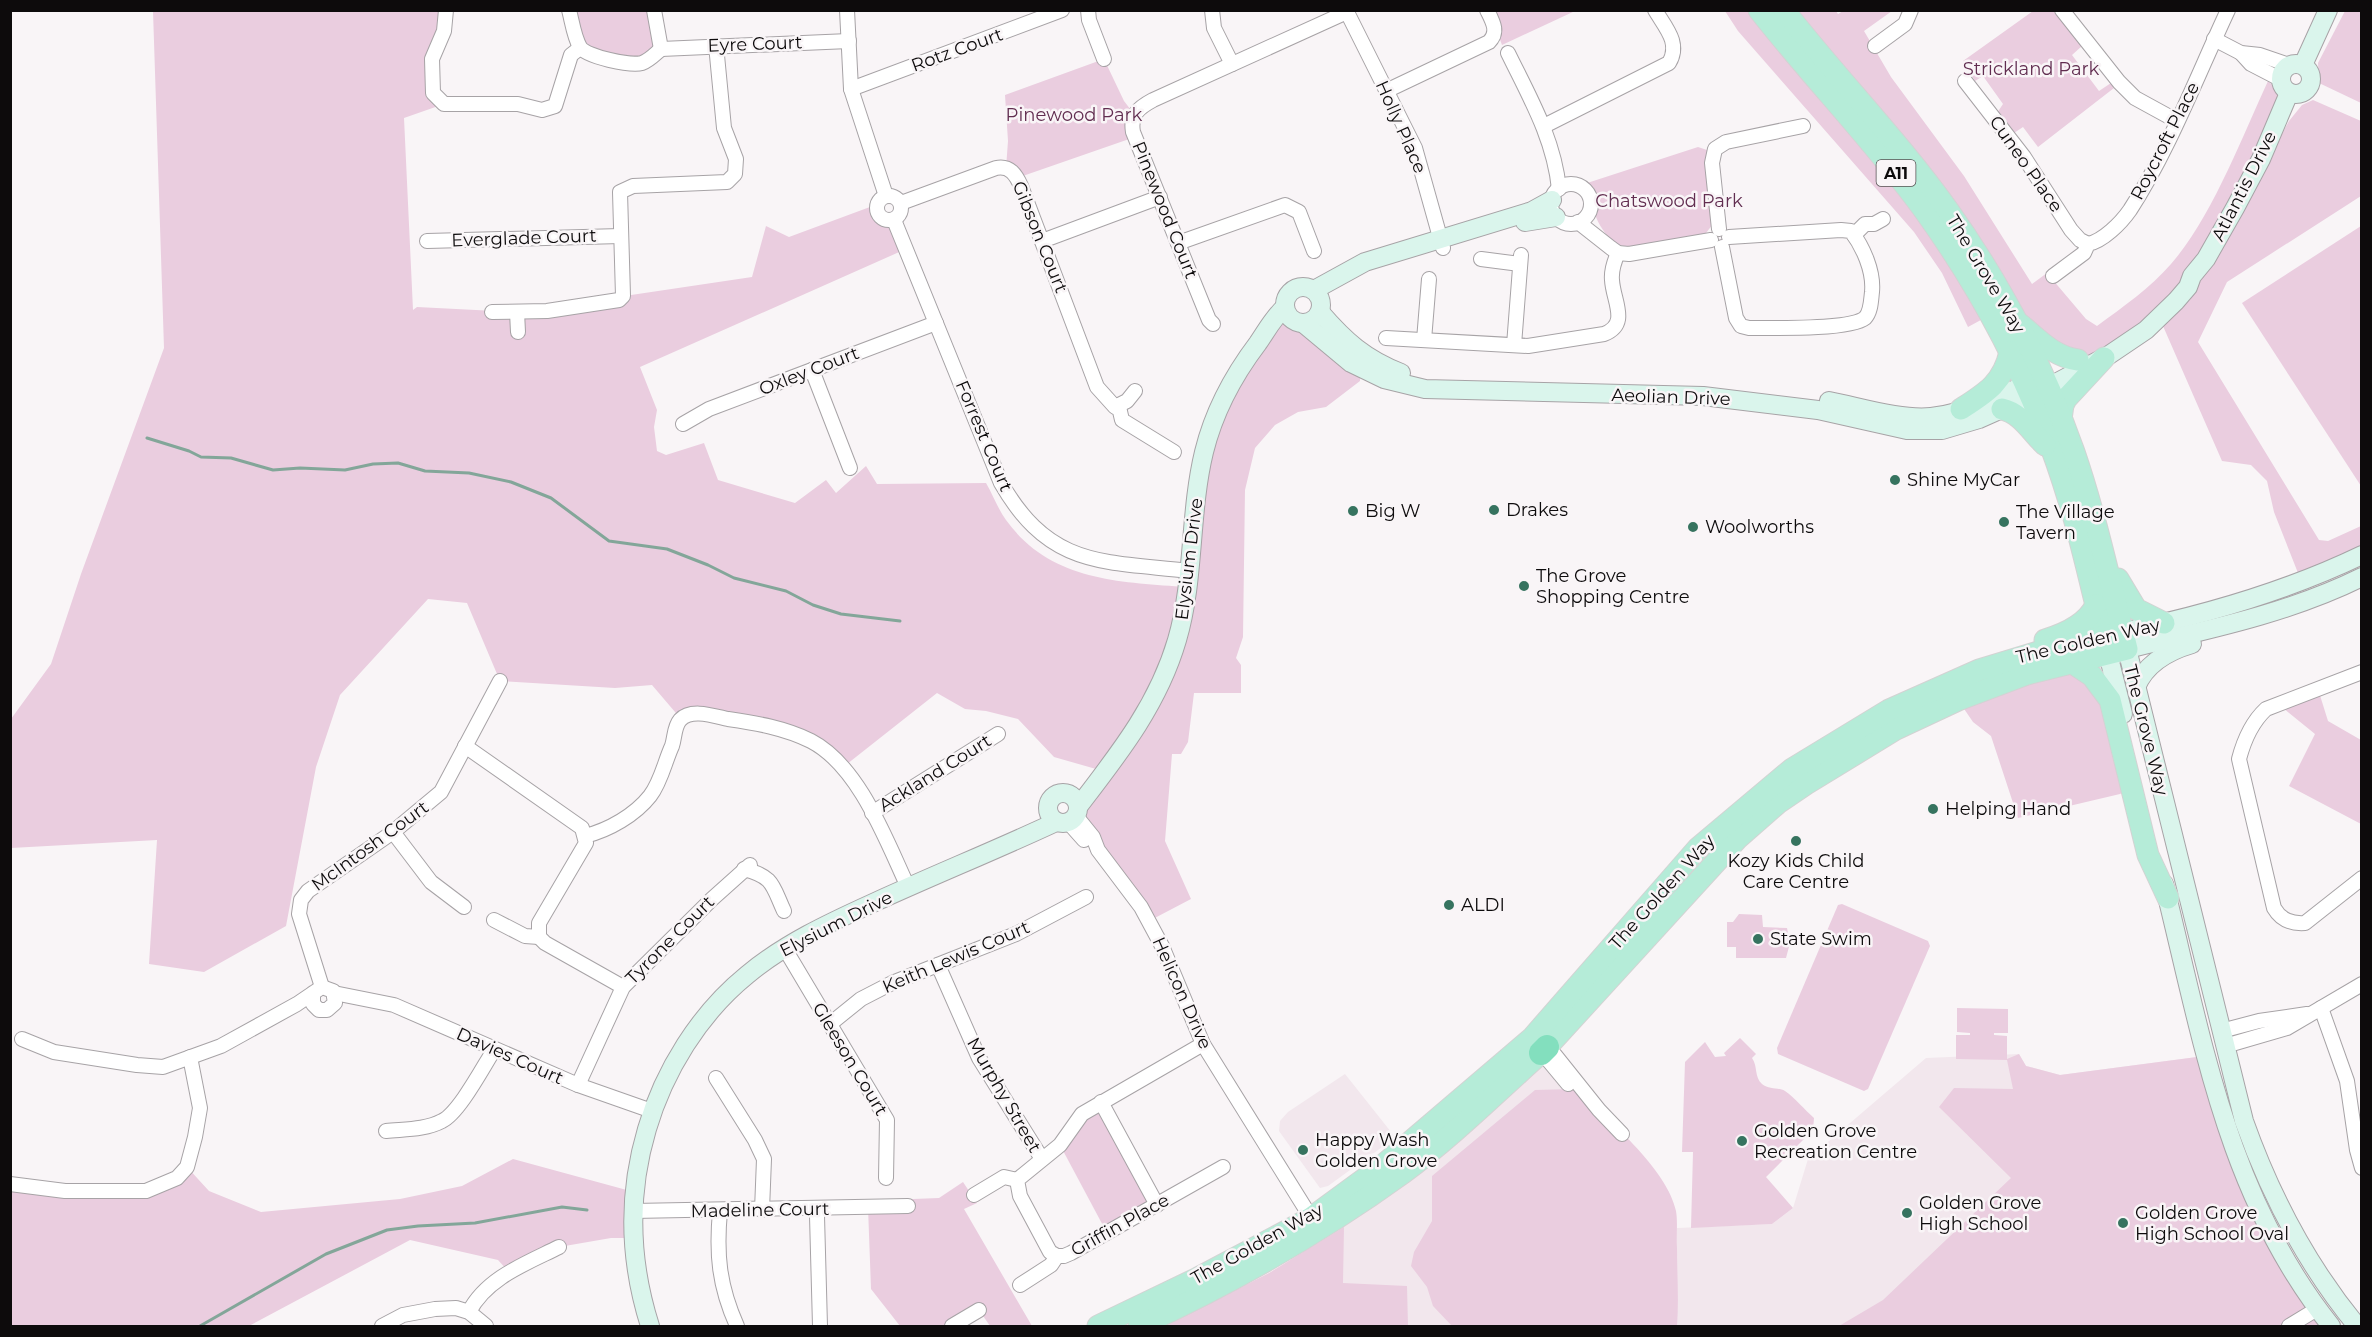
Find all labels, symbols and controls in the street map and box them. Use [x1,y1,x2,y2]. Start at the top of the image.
street label: Rotz Court [908,23,1006,77]
street label: Eyre Court [707,31,803,57]
park label: Strickland Park [1963,58,2100,80]
street label: Holly Place [1371,77,1431,177]
street label: Roycroft Place [2126,78,2204,204]
park label: Pinewood Park [1006,104,1143,126]
street label: Cuneo Place [1985,111,2067,217]
street label: Atlantis Drive [2207,127,2281,245]
street label: Pinewood Court [1127,138,1203,282]
road number: A11 [1876,160,1916,186]
street label: Gibson Court [1008,178,1072,296]
park label: Chatswood Park [1595,190,1743,212]
street label: The Grove Way [1942,211,2030,337]
street label: Everglade Court [451,224,597,252]
street label: Oxley Court [756,342,862,400]
street label: Forrest Court [951,377,1017,495]
street label: Aeolian Drive [1611,384,1731,410]
place label: Shine MyCar [1907,469,2020,491]
marker: Shine MyCar [1888,473,1902,487]
street label: Elysium Drive [1171,496,1207,621]
place label: Drakes [1506,499,1568,521]
place label: Big W [1365,500,1420,522]
place label: The Village Tavern [2016,501,2115,544]
marker: Drakes [1487,503,1501,517]
marker: Big W [1346,504,1360,518]
marker: The Village Tavern [1997,515,2011,529]
place label: Woolworths [1705,516,1814,538]
marker: Woolworths [1686,520,1700,534]
place label: The Grove Shopping Centre [1536,565,1690,608]
marker: The Grove Shopping Centre [1517,579,1531,593]
street label: The Golden Way [2014,614,2162,668]
street label: The Grove Way [2119,662,2173,798]
street label: Ackland Court [875,730,995,816]
street label: McIntosh Court [307,796,433,896]
place label: Helping Hand [1945,798,2071,820]
marker: Helping Hand [1926,802,1940,816]
street label: The Golden Way [1605,830,1720,954]
marker: Kozy Kids Child Care Centre [1789,834,1803,848]
place label: Kozy Kids Child Care Centre [1727,850,1865,893]
street label: Elysium Drive [776,886,896,962]
street label: Tyrone Court [621,891,719,989]
place label: ALDI [1461,894,1505,916]
marker: ALDI [1442,898,1456,912]
street label: Keith Lewis Court [879,916,1033,998]
place label: State Swim [1770,928,1872,950]
marker: State Swim [1751,932,1765,946]
street label: Helicon Drive [1147,933,1217,1053]
street label: Gleeson Court [808,998,892,1120]
street label: Davies Court [453,1023,567,1089]
street label: Murphy Street [962,1034,1046,1156]
place label: Golden Grove Recreation Centre [1754,1120,1917,1163]
place label: Happy Wash Golden Grove [1315,1129,1437,1172]
marker: Golden Grove Recreation Centre [1735,1134,1749,1148]
marker: Happy Wash Golden Grove [1296,1143,1310,1157]
street label: Griffin Place [1067,1189,1173,1261]
place label: Golden Grove High School [1919,1192,2041,1235]
street label: Madeline Court [690,1198,830,1222]
street label: The Golden Way [1187,1199,1327,1289]
place label: Golden Grove High School Oval [2135,1202,2289,1245]
marker: Golden Grove High School [1900,1206,1914,1220]
marker: Golden Grove High School Oval [2116,1216,2130,1230]

